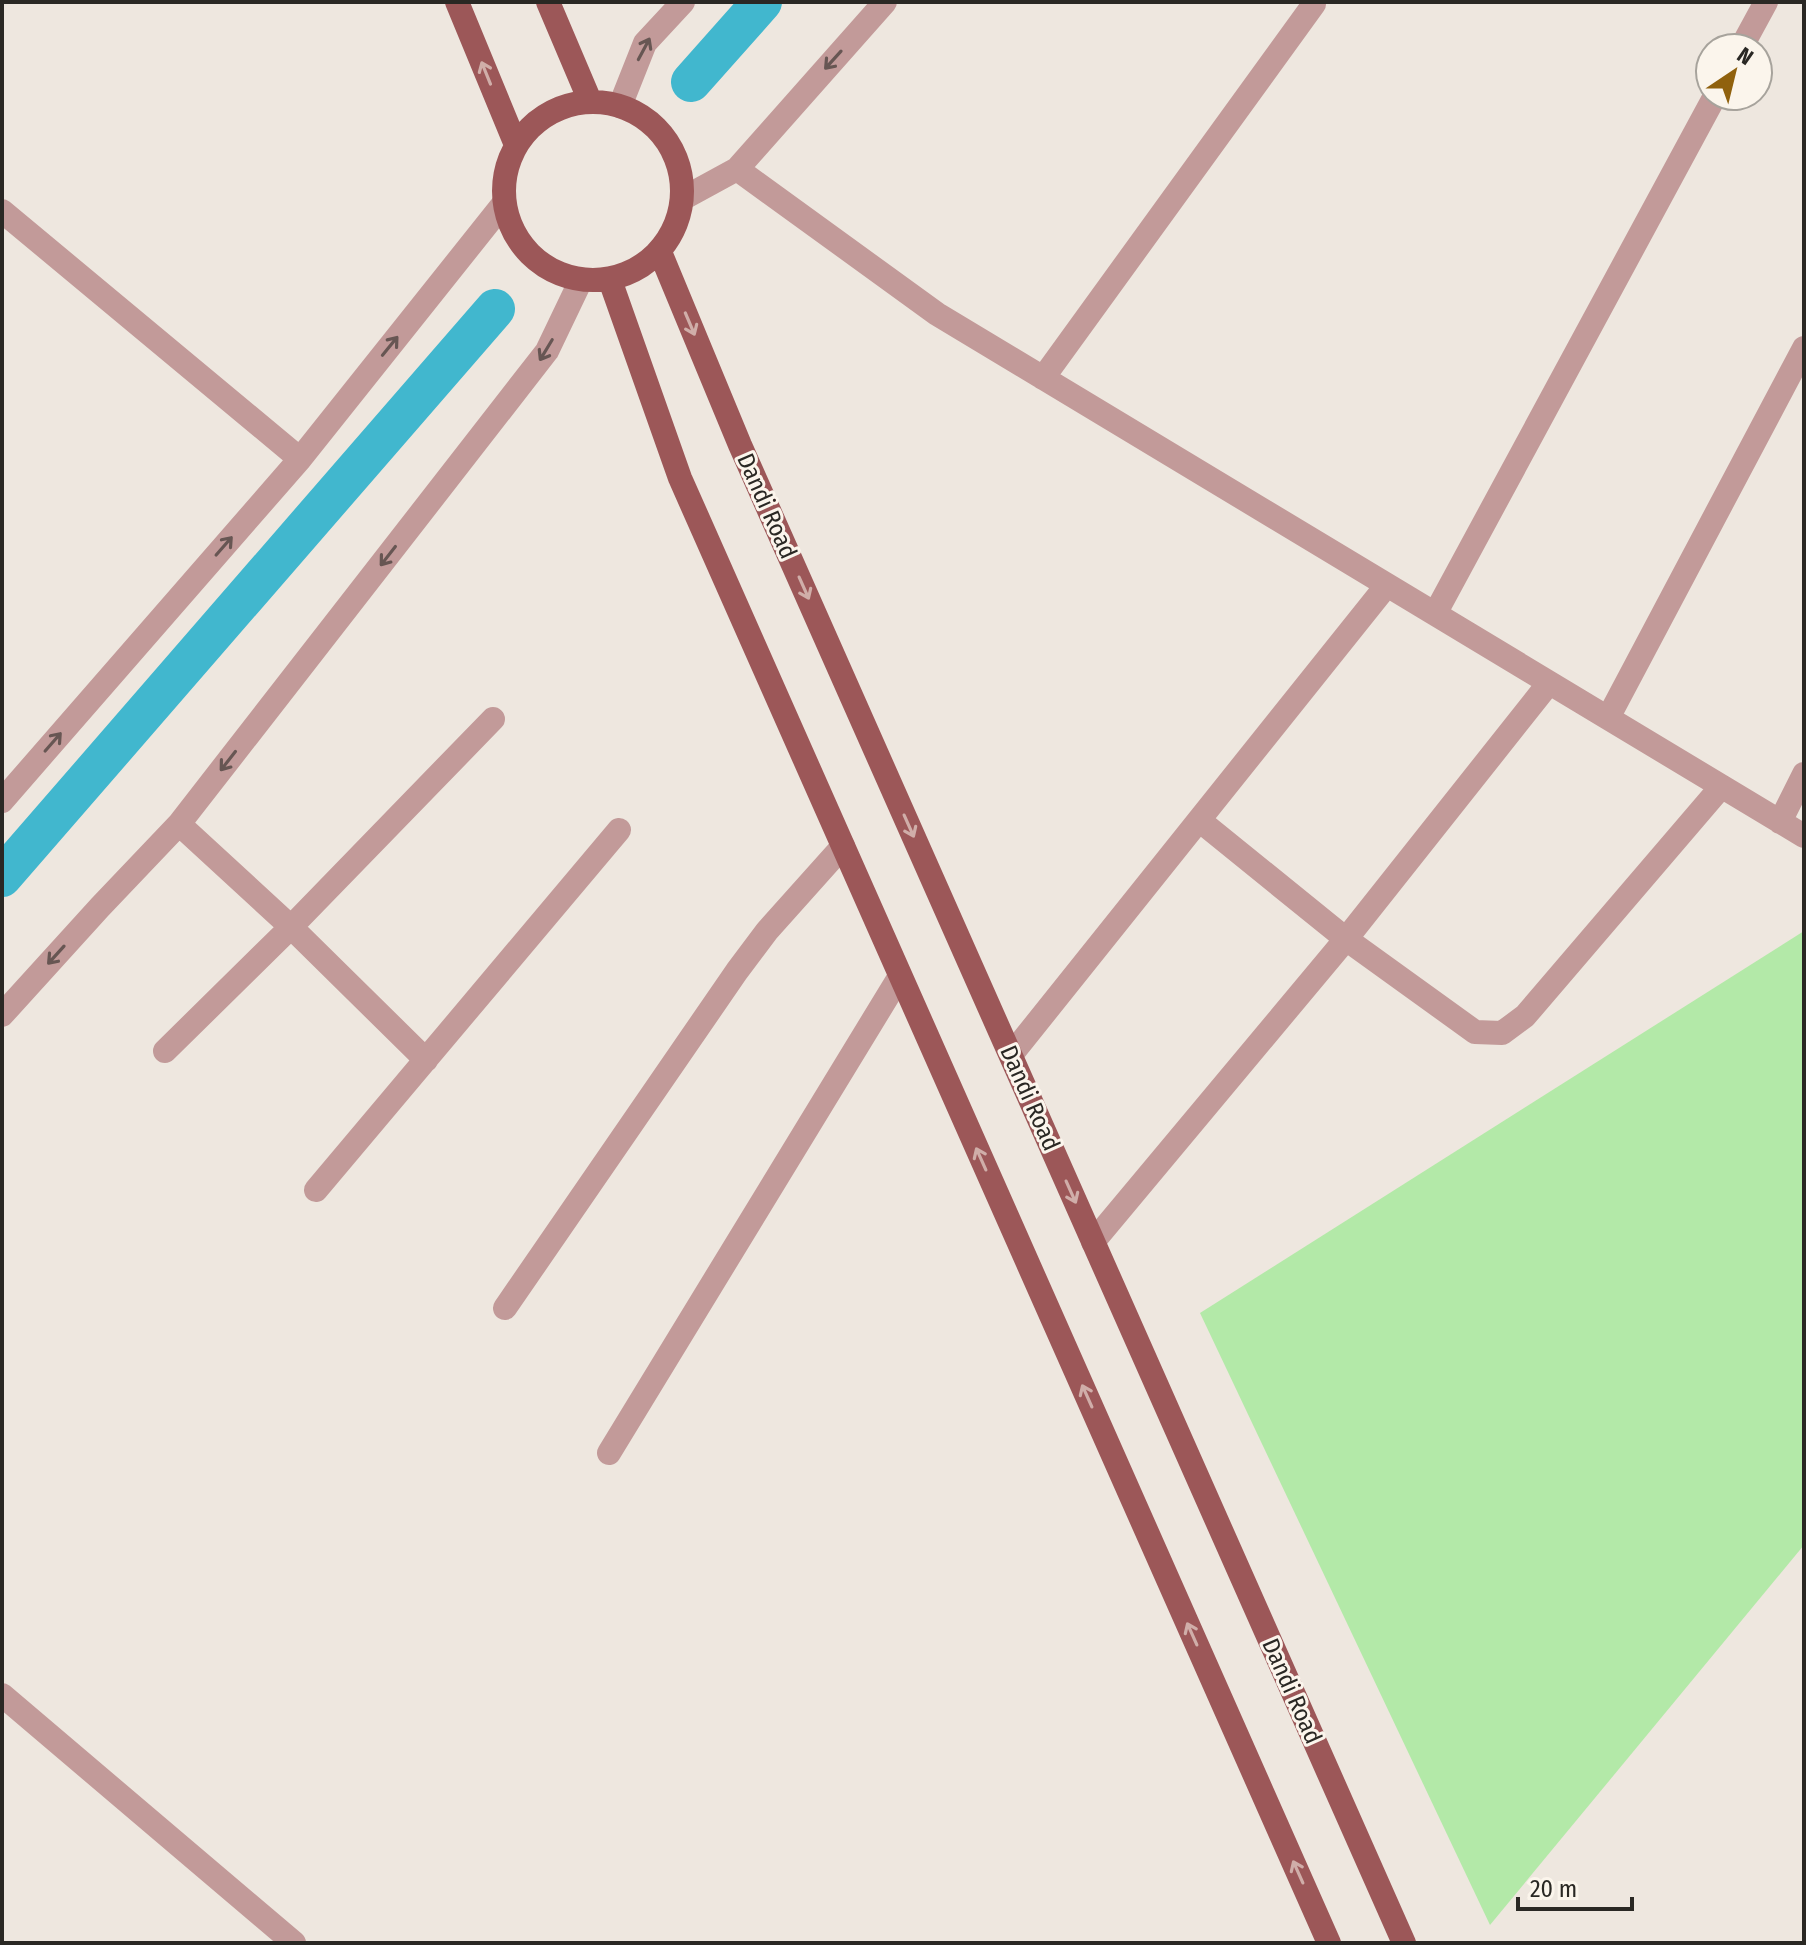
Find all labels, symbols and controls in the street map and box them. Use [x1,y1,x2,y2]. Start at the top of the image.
north arrow [1694,32,1774,112]
one-way arrow [637,38,652,62]
text: N [1732,41,1758,71]
one-way arrow [825,50,843,70]
one-way arrow [478,61,493,86]
one-way arrow [683,311,698,336]
one-way arrow [381,336,398,357]
one-way arrow [538,338,554,361]
street label: Dandi Road [731,449,803,563]
one-way arrow [215,537,233,557]
one-way arrow [379,545,396,566]
one-way arrow [797,575,812,600]
one-way arrow [44,733,62,753]
one-way arrow [220,750,237,771]
one-way arrow [902,814,917,838]
one-way arrow [47,945,65,965]
street label: Dandi Road [994,1041,1066,1155]
one-way arrow [973,1147,988,1171]
one-way arrow [1064,1179,1079,1203]
one-way arrow [1078,1385,1093,1409]
one-way arrow [1184,1622,1199,1647]
street label: Dandi Road [1256,1634,1328,1748]
one-way arrow [1289,1860,1304,1884]
scale bar [1518,1861,1632,1911]
text: 20 m [1530,1875,1577,1903]

